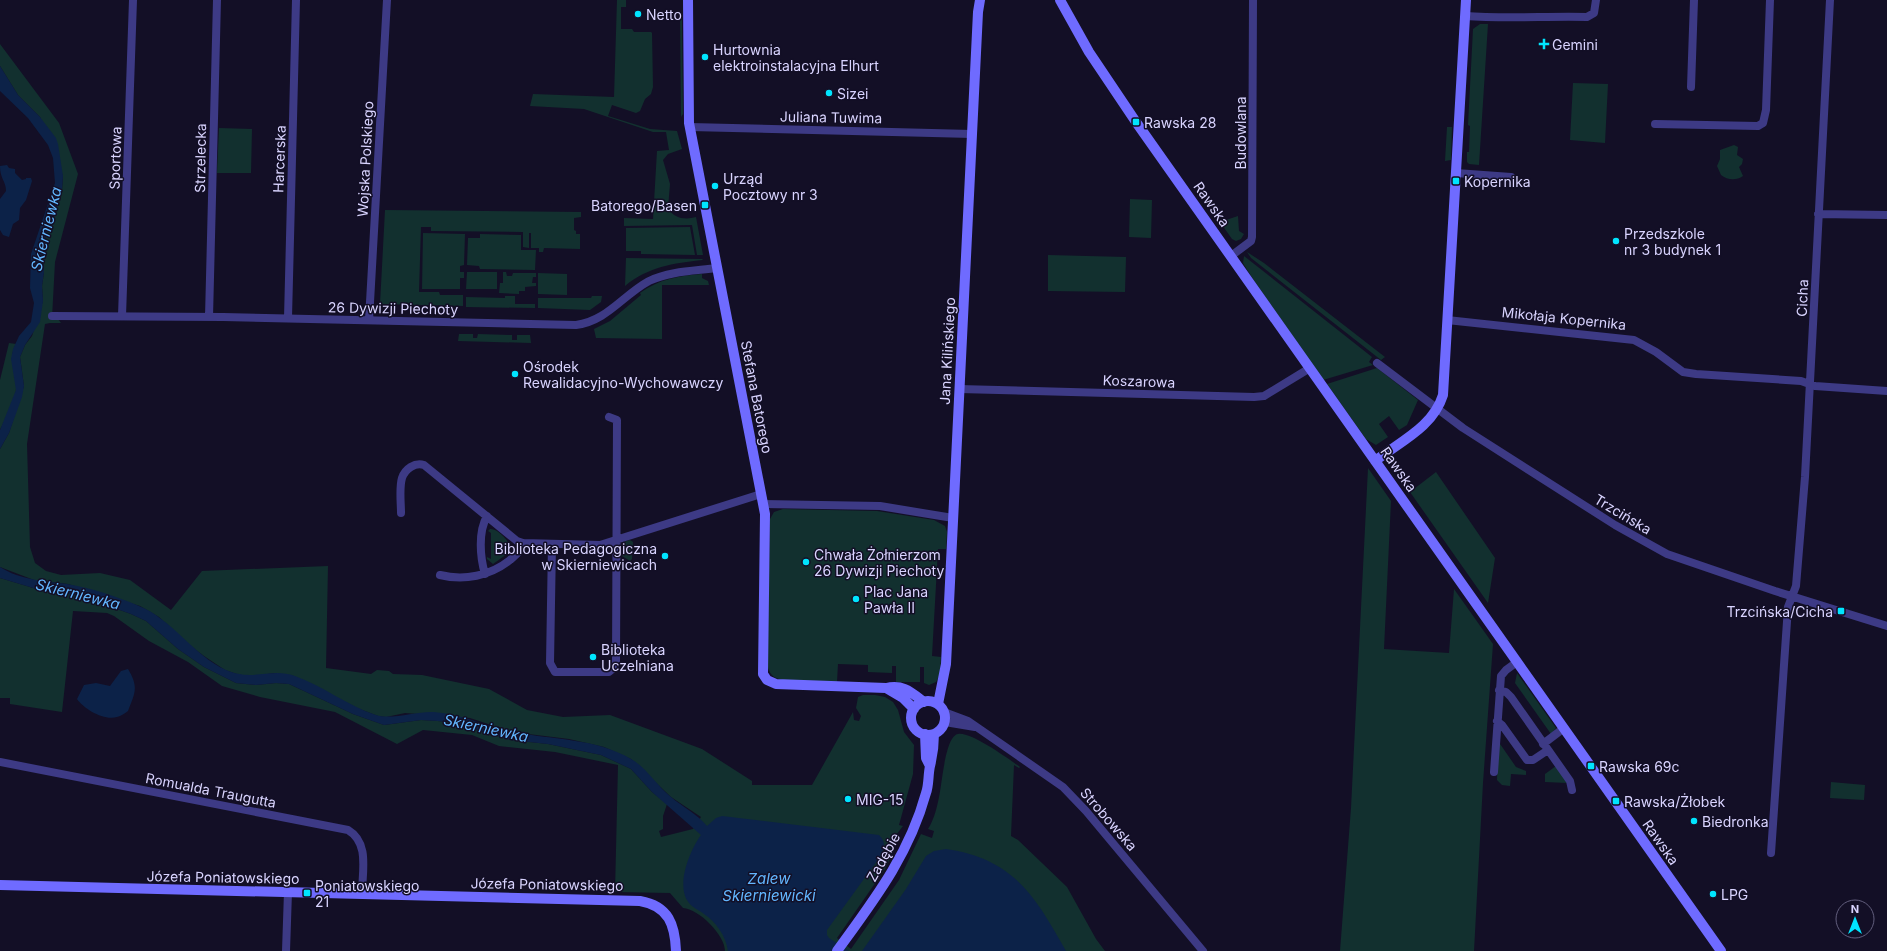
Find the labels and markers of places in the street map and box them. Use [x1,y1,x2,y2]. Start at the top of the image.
place label: Netto [646,6,682,23]
marker: Netto [633,9,643,19]
place label: Gemini [1552,36,1598,53]
marker: Gemini [1539,39,1549,49]
place label: Hurtownia elektroinstalacyjna Elhurt [713,41,879,74]
marker: Hurtownia elektroinstalacyjna Elhurt [700,52,710,62]
place label: Sizei [837,85,868,102]
marker: Sizei [824,88,834,98]
place label: Rawska 28 [1144,114,1216,131]
marker: Rawska 28 [1131,117,1141,127]
place label: Urząd Pocztowy nr 3 [723,170,818,203]
place label: Kopernika [1464,173,1531,190]
marker: Kopernika [1451,176,1461,186]
marker: Urząd Pocztowy nr 3 [710,181,720,191]
place label: Batorego/Basen [591,197,697,214]
marker: Batorego/Basen [700,200,710,210]
place label: Przedszkole nr 3 budynek 1 [1624,225,1721,258]
marker: Przedszkole nr 3 budynek 1 [1611,236,1621,246]
place label: Ośrodek Rewalidacyjno-Wychowawczy [523,358,723,391]
marker: Ośrodek Rewalidacyjno-Wychowawczy [510,369,520,379]
place label: Biblioteka Pedagogiczna w Skierniewicach [495,540,657,573]
place label: Chwała Żołnierzom 26 Dywizji Piechoty [814,546,944,579]
marker: Biblioteka Pedagogiczna w Skierniewicach [660,551,670,561]
marker: Chwała Żołnierzom 26 Dywizji Piechoty [801,557,811,567]
place label: Plac Jana Pawła II [864,583,928,616]
marker: Plac Jana Pawła II [851,594,861,604]
place label: Trzcińska/Cicha [1727,603,1833,620]
marker: Trzcińska/Cicha [1836,606,1846,616]
place label: Biblioteka Uczelniana [601,641,674,674]
marker: Biblioteka Uczelniana [588,652,598,662]
place label: Rawska 69c [1599,758,1680,775]
marker: Rawska 69c [1586,761,1596,771]
place label: MIG-15 [856,791,904,808]
place label: Rawska/Żłobek [1624,793,1726,810]
marker: MIG-15 [843,794,853,804]
marker: Rawska/Żłobek [1611,796,1621,806]
place label: Biedronka [1702,813,1769,830]
marker: Biedronka [1689,816,1699,826]
place label: Poniatowskiego 21 [315,877,419,910]
place label: LPG [1721,886,1748,903]
marker: Poniatowskiego 21 [302,888,312,898]
marker: LPG [1708,889,1718,899]

